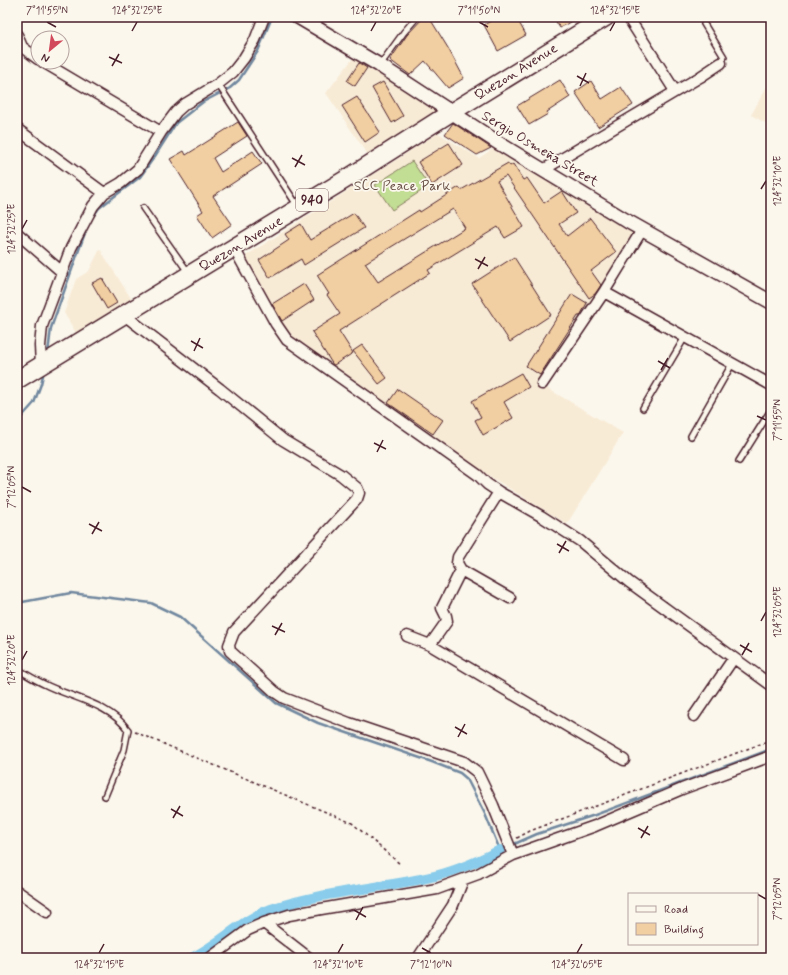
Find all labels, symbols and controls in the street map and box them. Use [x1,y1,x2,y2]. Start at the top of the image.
text: 7°11'55"N [26,4,68,18]
text: 124°32'25"E [112,4,162,18]
text: 124°32'20"E [350,4,402,18]
text: 7°11'50"N [458,4,501,18]
text: 124°32'15"E [590,4,640,18]
north arrow [30,30,70,70]
street label: Quezon Avenue [471,39,561,105]
text: N [39,50,52,66]
street label: Sergio Osmeña Street [478,107,602,192]
text: 124°32'10"E [771,156,785,206]
park label: SCC Peace Park [354,177,450,195]
road number: 940 [296,189,328,211]
text: 124°32'25"E [5,204,19,254]
street label: Quezon Avenue [196,212,286,276]
text: 7°11'55"N [771,399,785,441]
text: 7°12'05"N [5,465,19,508]
text: 124°32'05"E [771,586,785,638]
text: 124°32'20"E [5,634,19,686]
text: 7°12'05"N [771,877,785,920]
legend [628,893,758,945]
text: Road [664,902,688,918]
text: Building [664,922,704,939]
text: 124°32'15"E [74,958,124,972]
text: 124°32'10"E [313,958,363,972]
text: 7°12'10"N [410,958,452,972]
text: 124°32'05"E [551,958,603,972]

